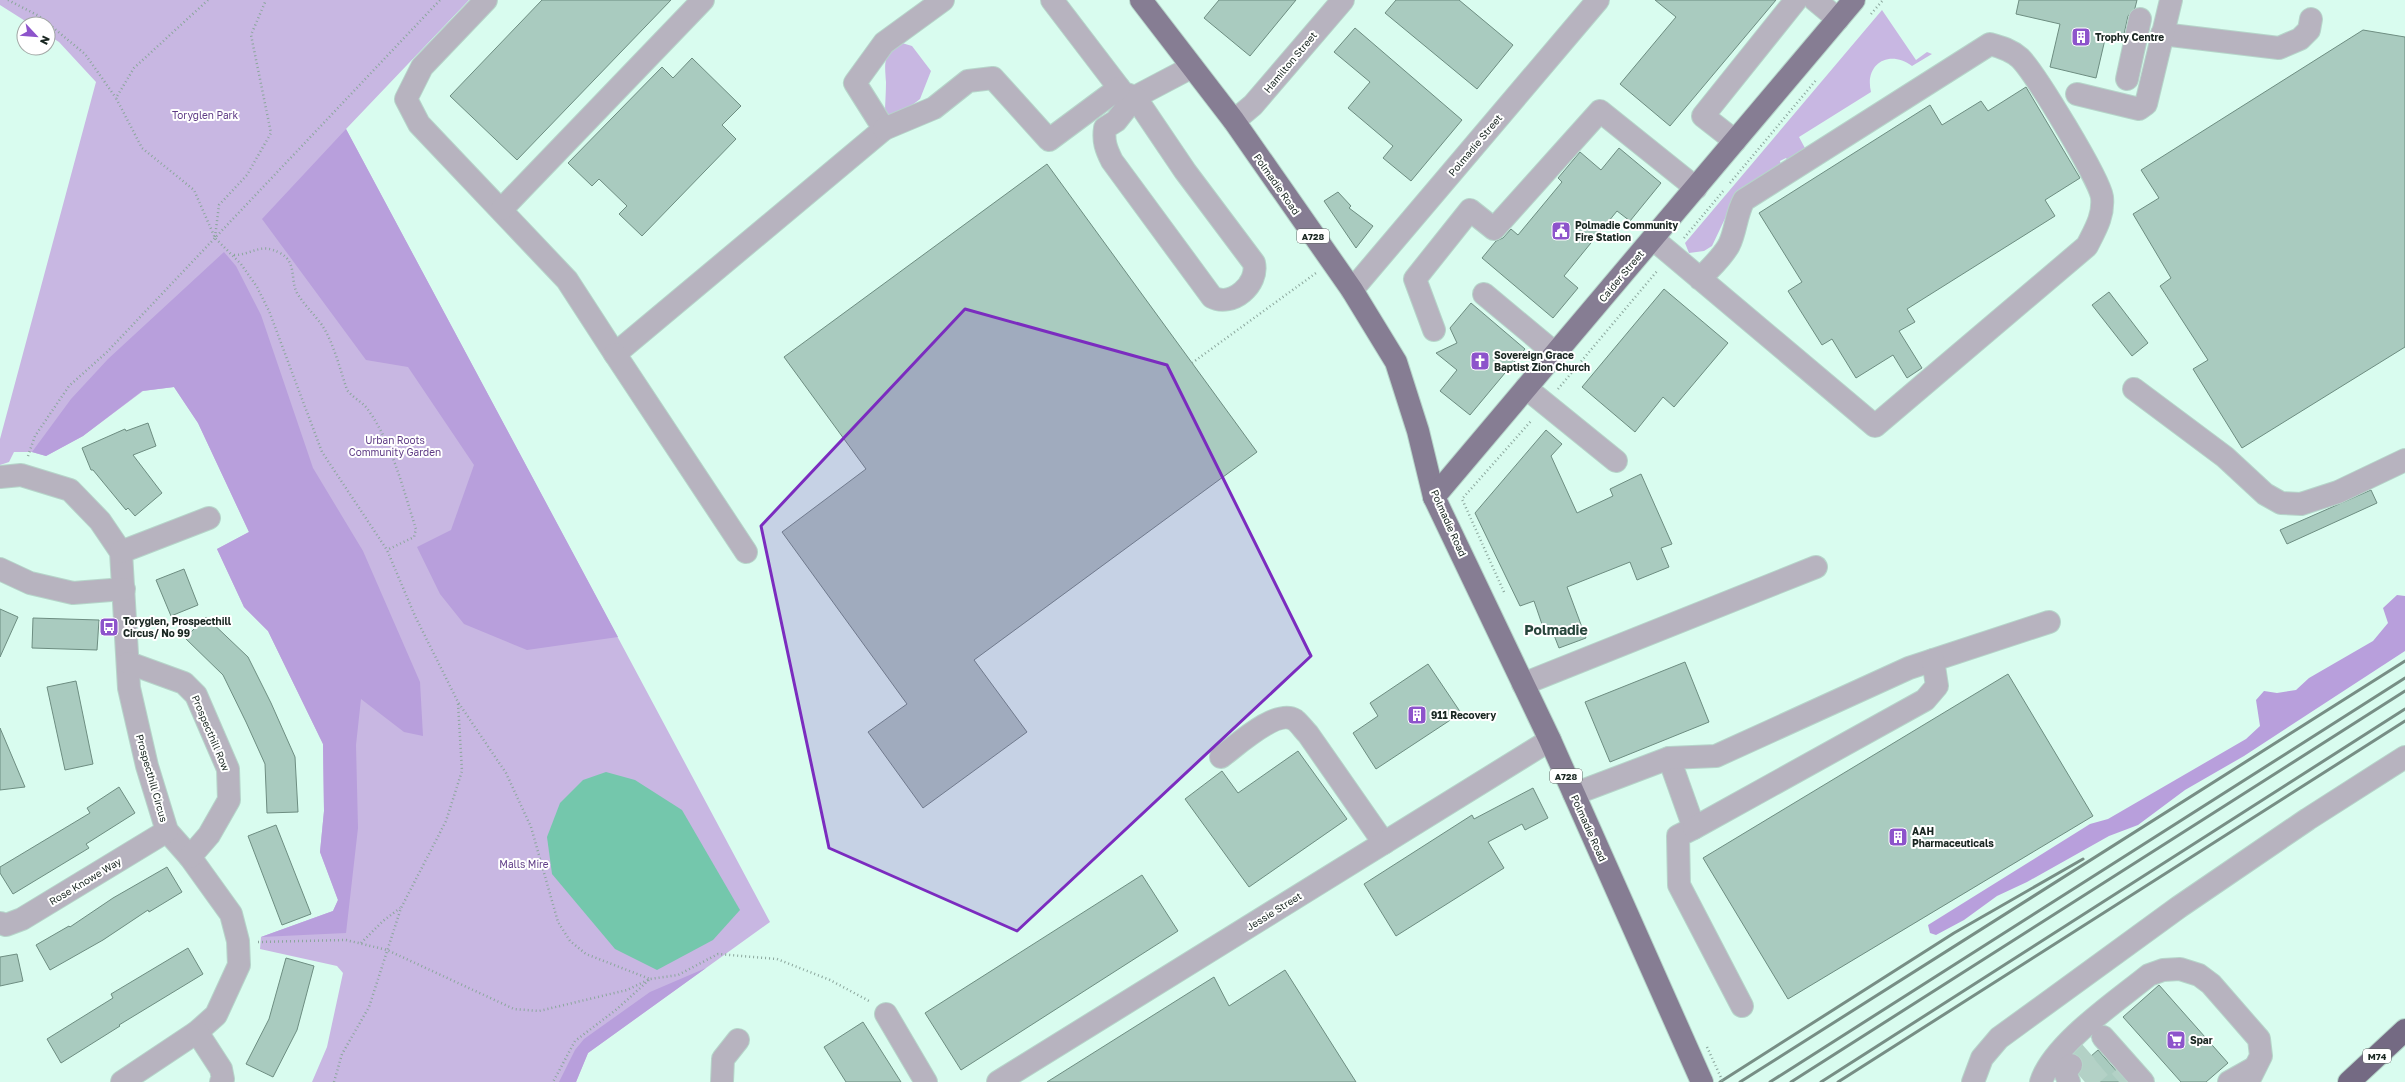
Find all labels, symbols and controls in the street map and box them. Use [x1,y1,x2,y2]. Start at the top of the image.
north arrow [16,16,56,56]
building icon: Trophy Centre [2070,26,2092,48]
street label: Hamilton Street [1261,29,1319,95]
place label: Trophy Centre [2095,31,2164,43]
text: N [38,34,53,47]
park label: Toryglen Park [172,109,238,121]
street label: Polmadie Street [1446,112,1504,178]
street label: Polmadie Road [1251,151,1303,217]
place label: Polmadie Community Fire Station [1575,219,1678,243]
public building icon: Polmadie Community Fire Station [1550,220,1572,242]
road number: A728 [1297,229,1329,243]
street label: Calder Street [1596,248,1646,304]
place label: Sovereign Grace Baptist Zion Church [1494,349,1590,373]
church icon: Sovereign Grace Baptist Zion Church [1469,350,1491,372]
park label: Urban Roots Community Garden [349,434,441,458]
street label: Polmadie Road [1429,488,1469,558]
place label: Toryglen, Prospecthill Circus/ No 99 [123,615,232,639]
bus stop icon: Toryglen, Prospecthill Circus/ No 99 [98,616,120,638]
district label: Polmadie [1524,621,1588,638]
street label: Prospecthill Row [190,693,232,773]
building icon: 911 Recovery [1406,704,1428,726]
place label: 911 Recovery [1431,709,1496,721]
street label: Prospecthill Circus [134,733,170,823]
road number: A728 [1550,769,1582,783]
street label: Polmadie Road [1569,793,1609,863]
place label: AAH Pharmaceuticals [1912,825,1994,849]
building icon: AAH Pharmaceuticals [1887,826,1909,848]
street label: Rose Knowe Way [47,855,123,907]
park label: Malls Mire [499,858,549,870]
street label: Jessie Street [1244,889,1304,933]
supermarket icon: Spar [2165,1029,2187,1051]
place label: Spar [2190,1034,2213,1046]
road number: M74 [2363,1049,2391,1063]

